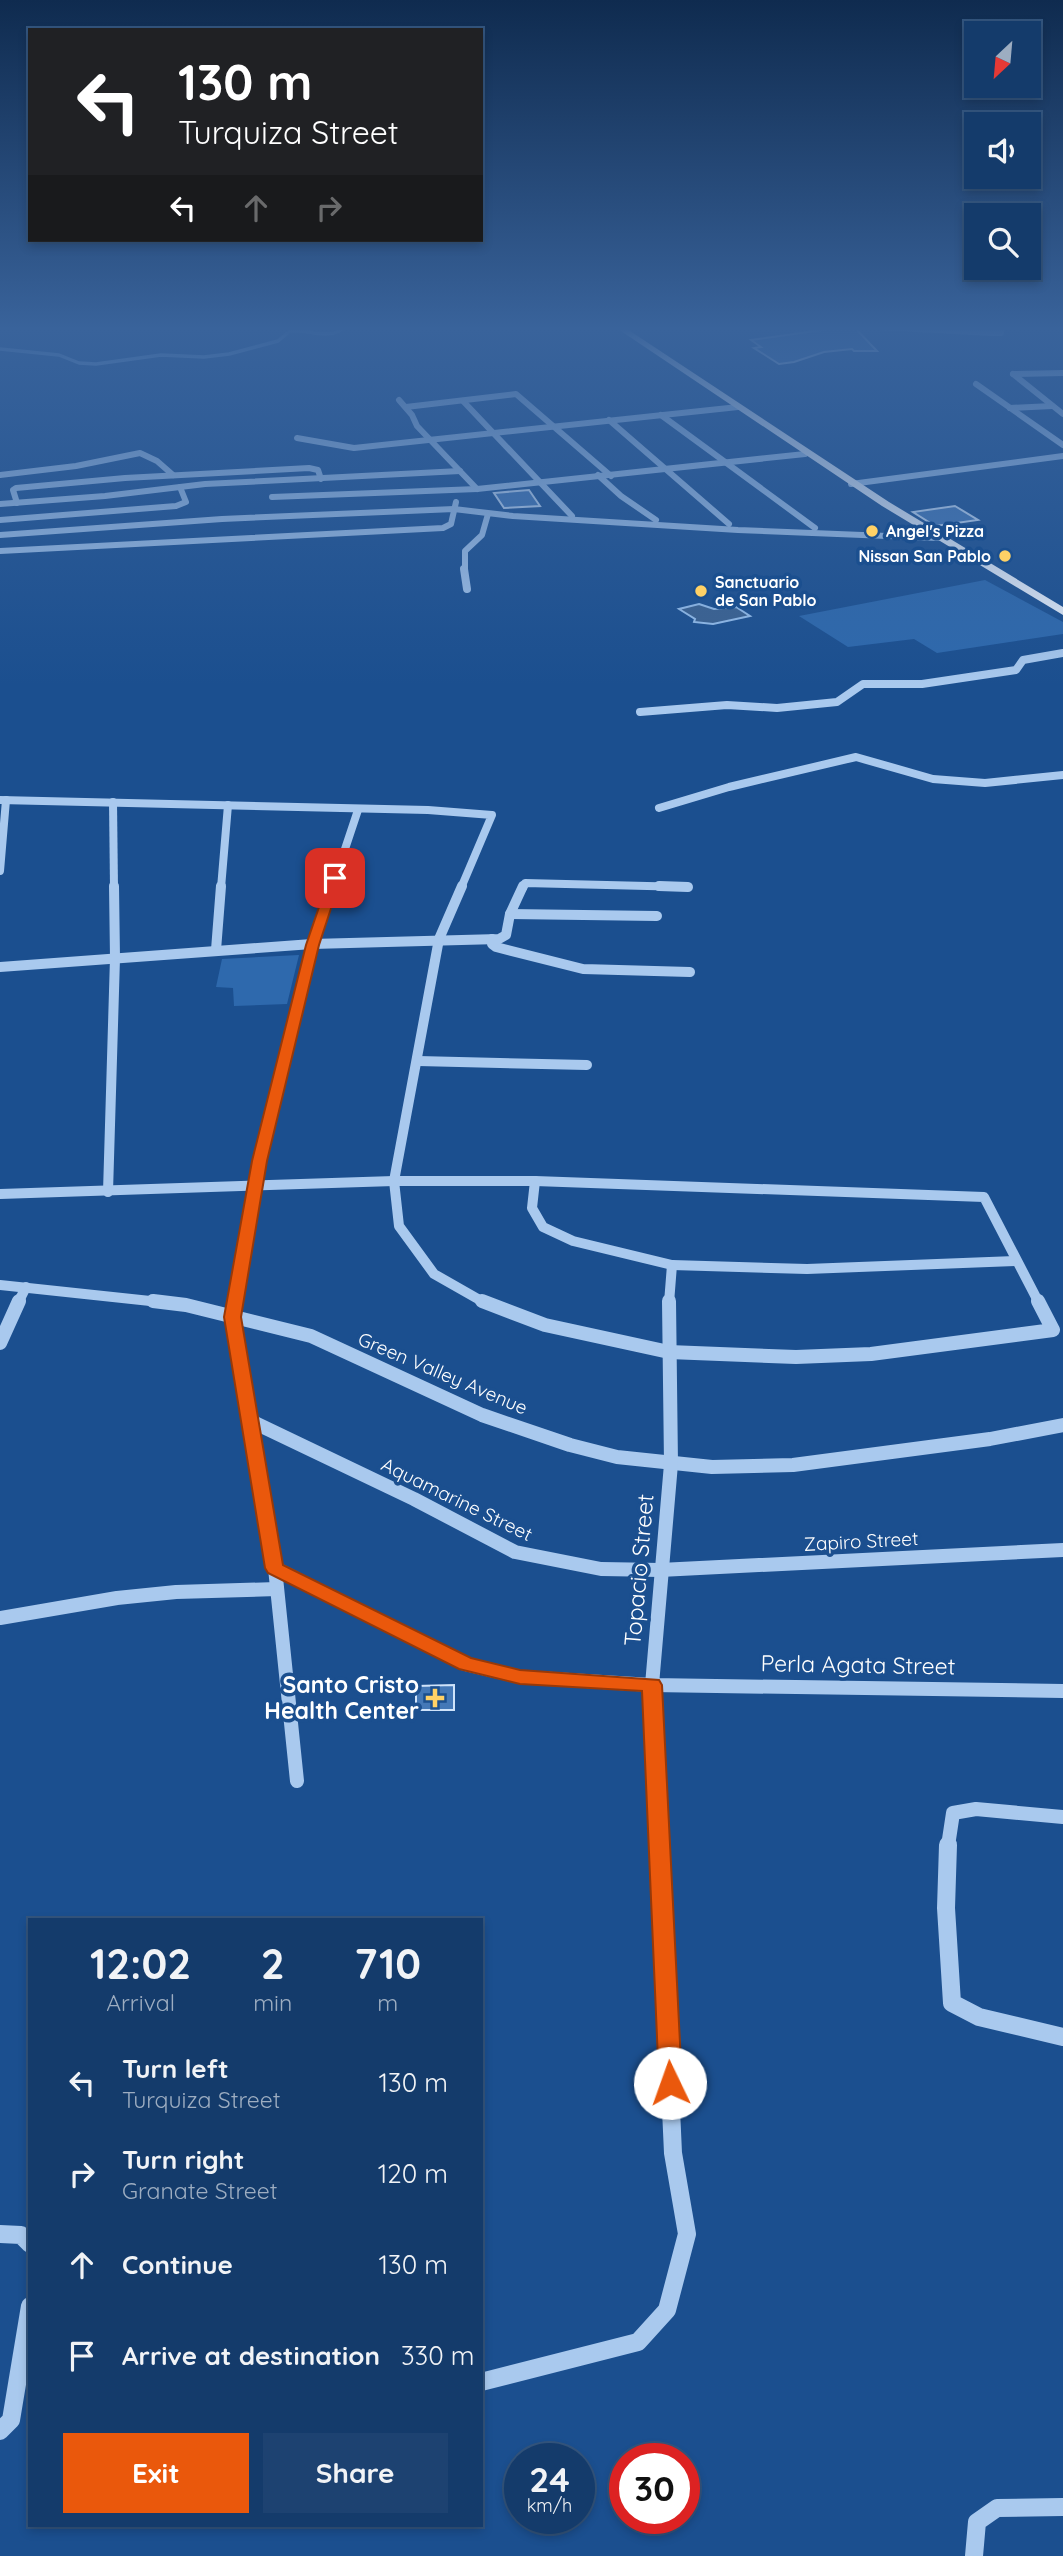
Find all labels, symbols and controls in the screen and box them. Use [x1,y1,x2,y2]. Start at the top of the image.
north arrow [964,21,1041,98]
map controls [964,21,1041,280]
text: 130 m [178,51,312,112]
icon: left [63,56,154,147]
text: Turquiza Street [178,112,399,152]
button: sound [964,112,1041,189]
icon: left [164,189,202,227]
icon: ahead [237,189,275,227]
icon: right [310,189,348,227]
button: search [964,203,1041,280]
place label: Angel's Pizza [886,521,984,541]
marker: Angel's Pizza [864,523,880,539]
place label: Nissan San Pablo [858,546,991,566]
marker: Nissan San Pablo [997,548,1013,564]
place label: Sanctuario de San Pablo [715,572,816,610]
marker: Sanctuario de San Pablo [693,583,709,599]
pin [305,848,365,908]
icon: arrive [316,859,354,897]
street label: Green Valley Avenue [355,1326,531,1420]
street label: Aquamarine Street [378,1452,536,1546]
street label: Topacio Street [617,1492,660,1647]
street label: Zapiro Street [803,1526,919,1556]
street label: Perla Agata Street [760,1648,956,1681]
place label: Santo Cristo Health Center [264,1670,419,1725]
marker: Santo Cristo Health Center [425,1688,445,1708]
text: 12:02 [90,1937,191,1990]
text: 2 [261,1937,285,1990]
text: 710 [354,1937,421,1990]
text: Arrival [106,1988,175,2017]
text: min [253,1988,292,2017]
text: m [377,1988,398,2017]
position arrow [633,2046,707,2120]
text: Turn left [122,2052,229,2085]
icon: left [63,2064,101,2102]
text: 130 m [378,2066,448,2099]
text: Turquiza Street [122,2085,281,2114]
text: Turn right [122,2143,244,2176]
icon: right [63,2155,101,2193]
text: 120 m [378,2157,448,2190]
text: Granate Street [122,2176,278,2205]
icon: ahead [63,2246,101,2284]
text: Continue [122,2248,233,2281]
text: 130 m [378,2248,448,2281]
icon: arrive [63,2337,101,2375]
text: Arrive at destination [122,2339,380,2372]
text: 330 m [401,2339,474,2372]
button: Exit [63,2433,249,2513]
button: Share [263,2433,448,2513]
speed limit sign: 30 [609,2443,700,2534]
text: 24 [529,2457,570,2501]
text: km/h [527,2494,572,2517]

